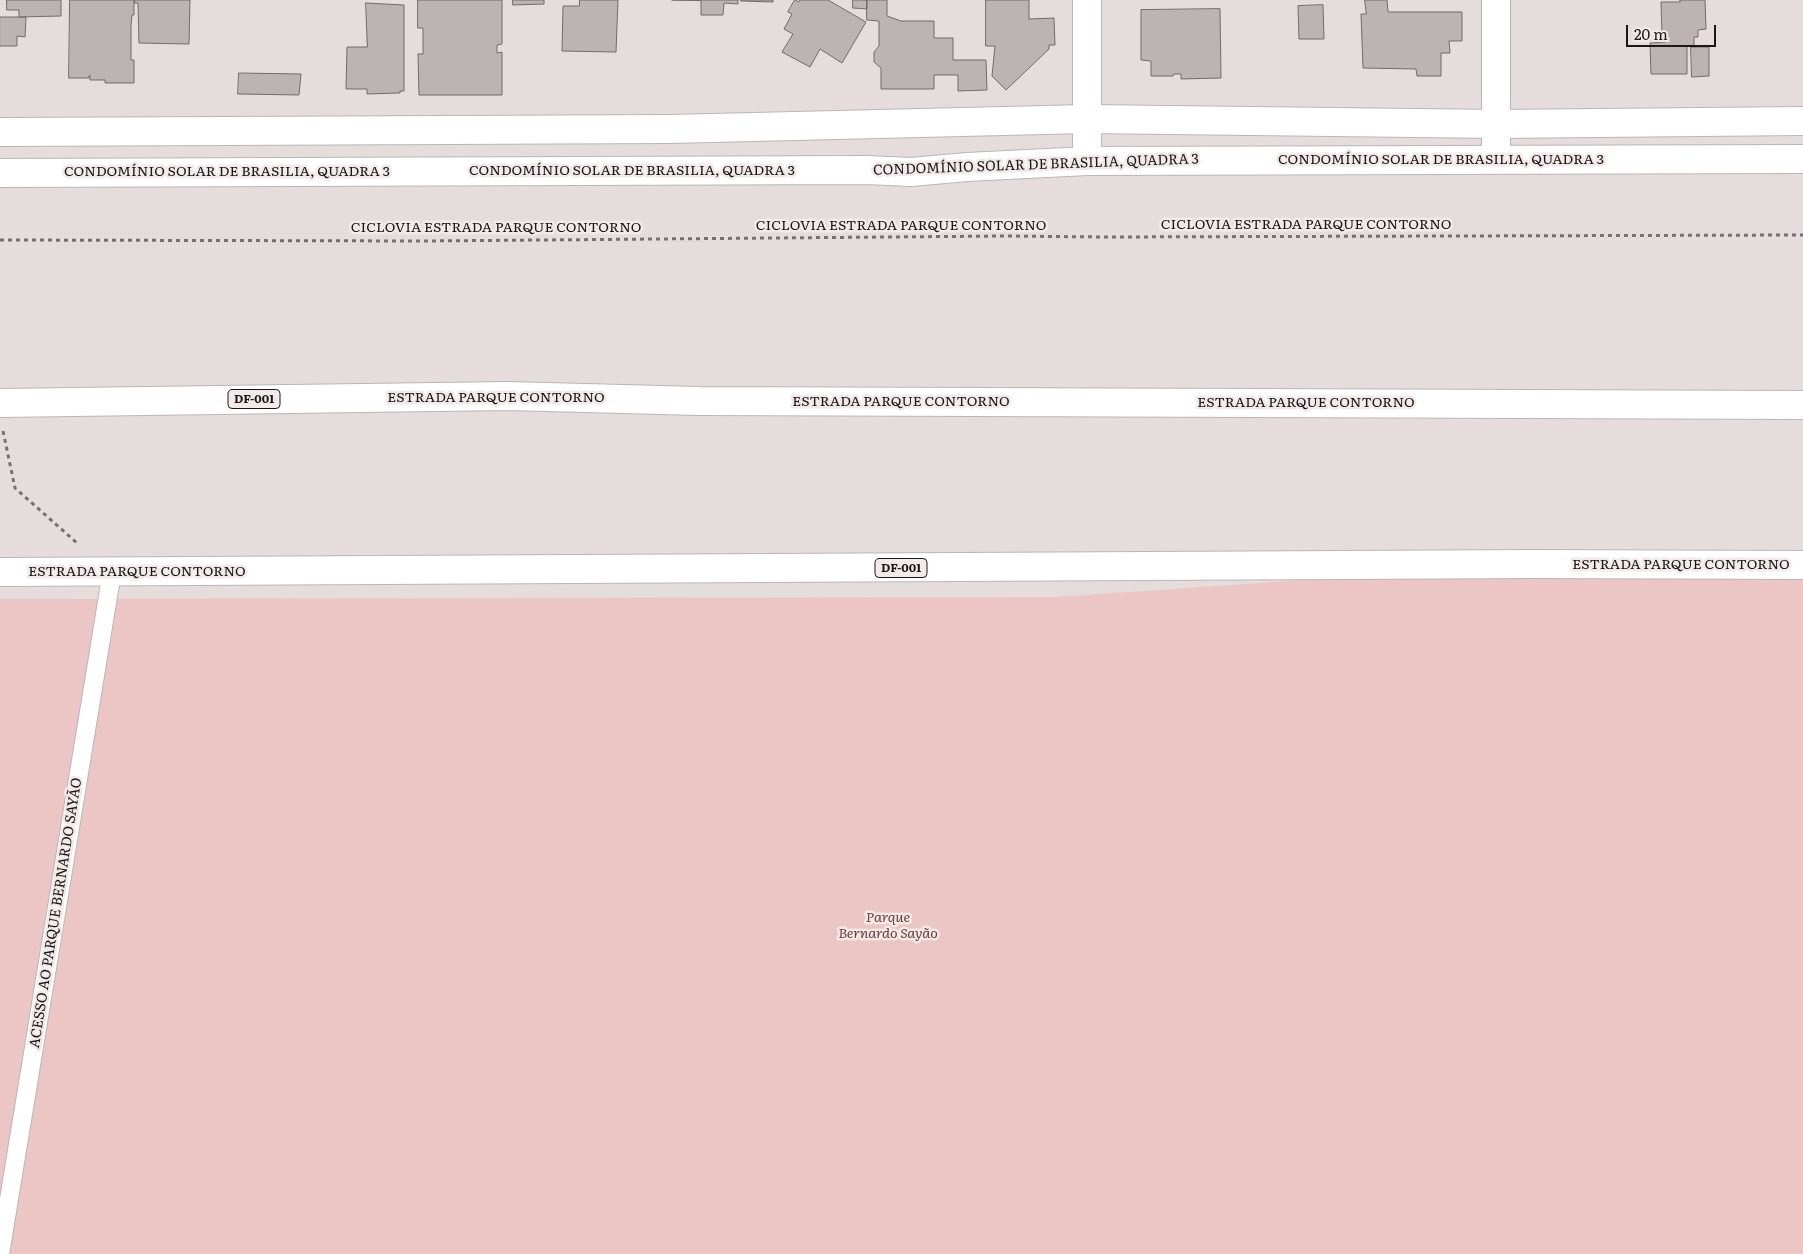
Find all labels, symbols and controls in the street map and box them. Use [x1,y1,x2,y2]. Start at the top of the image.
scale bar [1628,15,1718,47]
text: 20 m [1634,22,1668,45]
street label: CONDOMÍNIO SOLAR DE BRASILIA, QUADRA 3 [873,151,1199,179]
street label: CONDOMÍNIO SOLAR DE BRASILIA, QUADRA 3 [1278,152,1604,168]
street label: CONDOMÍNIO SOLAR DE BRASILIA, QUADRA 3 [469,163,795,179]
street label: CONDOMÍNIO SOLAR DE BRASILIA, QUADRA 3 [64,164,390,180]
street label: CICLOVIA ESTRADA PARQUE CONTORNO [1161,217,1451,233]
street label: CICLOVIA ESTRADA PARQUE CONTORNO [756,218,1046,234]
street label: CICLOVIA ESTRADA PARQUE CONTORNO [351,220,641,236]
road number: DF-001 [228,389,280,408]
street label: ESTRADA PARQUE CONTORNO [387,390,605,406]
street label: ESTRADA PARQUE CONTORNO [792,394,1010,410]
street label: ESTRADA PARQUE CONTORNO [1197,395,1415,411]
street label: ESTRADA PARQUE CONTORNO [1572,557,1790,573]
road number: DF-001 [875,558,927,578]
street label: ESTRADA PARQUE CONTORNO [28,564,246,580]
street label: ACESSO AO PARQUE BERNARDO SAYÃO [26,777,86,1049]
park label: Parque Bernardo Sayão [838,910,938,942]

